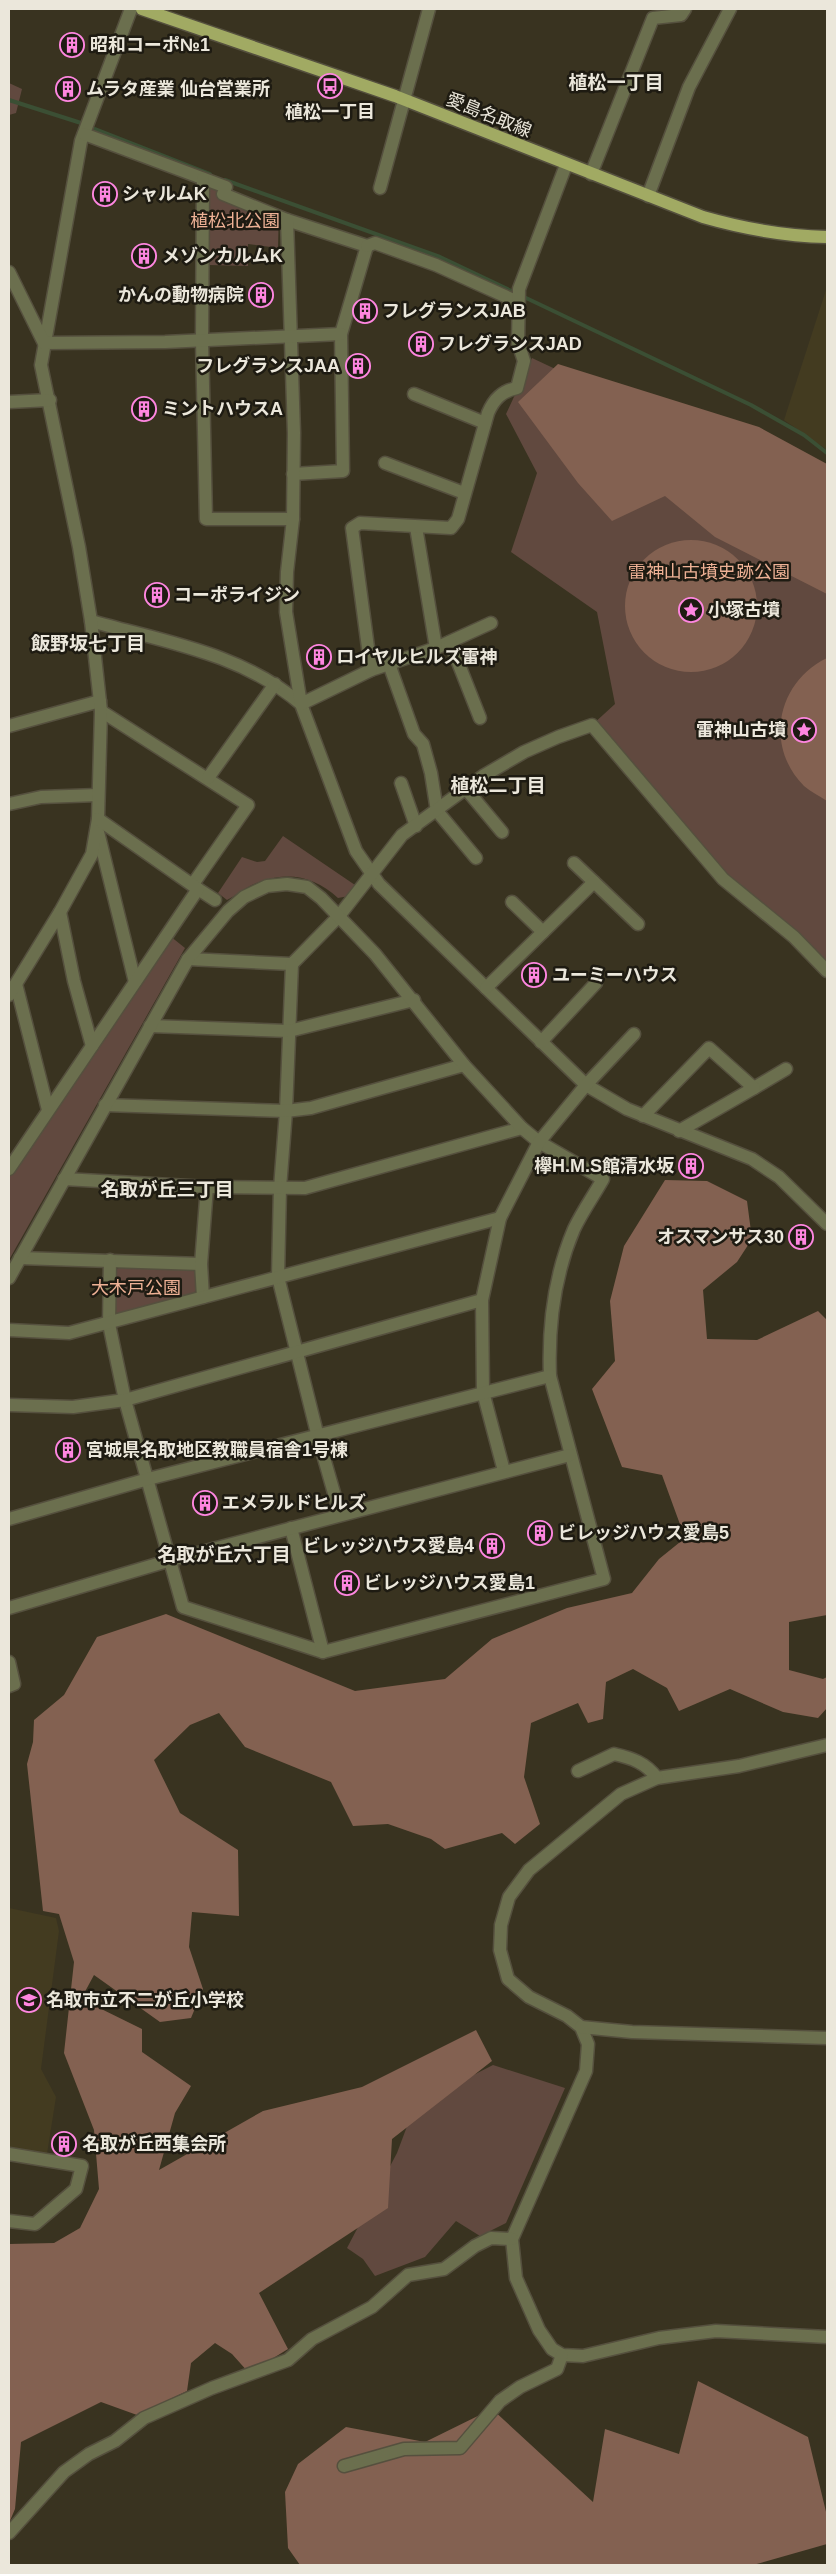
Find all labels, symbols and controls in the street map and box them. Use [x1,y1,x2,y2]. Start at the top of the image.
building icon: 昭和コーポ№1 [59,32,85,58]
place label: 昭和コーポ№1 [90,35,210,55]
district label: 植松一丁目 [568,72,664,93]
bus stop icon: 植松一丁目 [317,73,343,99]
building icon: ムラタ産業 仙台営業所 [55,76,81,102]
place label: ムラタ産業 仙台営業所 [86,79,270,99]
street label: 愛島名取線 [444,89,534,141]
place label: 植松一丁目 [285,102,375,122]
building icon: シャルムK [92,181,118,207]
place label: シャルムK [122,184,207,204]
park label: 植松北公園 [190,211,280,231]
building icon: メゾンカルムK [131,243,157,269]
place label: メゾンカルムK [162,246,283,266]
building icon: かんの動物病院 [248,282,274,308]
place label: かんの動物病院 [118,285,244,305]
building icon: フレグランスJAB [352,298,378,324]
place label: フレグランスJAB [382,301,526,321]
building icon: フレグランスJAD [408,331,434,357]
place label: フレグランスJAD [438,334,582,354]
building icon: フレグランスJAA [345,353,371,379]
place label: フレグランスJAA [196,356,340,376]
building icon: ミントハウスA [131,396,157,422]
place label: ミントハウスA [162,399,283,419]
park label: 雷神山古墳史跡公園 [628,562,790,582]
building icon: コーポライジン [144,582,170,608]
place label: コーポライジン [174,585,300,605]
place icon: 小塚古墳 [678,597,704,623]
place label: 小塚古墳 [708,600,780,620]
district label: 飯野坂七丁目 [31,633,145,654]
building icon: ロイヤルヒルズ雷神 [306,644,332,670]
place label: ロイヤルヒルズ雷神 [336,647,497,667]
place icon: 雷神山古墳 [791,717,817,743]
place label: 雷神山古墳 [696,720,786,740]
district label: 植松二丁目 [450,775,546,796]
building icon: ユーミーハウス [521,962,547,988]
place label: ユーミーハウス [552,965,678,985]
building icon: 欅H.M.S館清水坂 [678,1153,704,1179]
place label: 欅H.M.S館清水坂 [534,1156,675,1176]
district label: 名取が丘三丁目 [100,1179,234,1200]
building icon: オスマンサス30 [788,1224,814,1250]
place label: オスマンサス30 [657,1227,784,1247]
park label: 大木戸公園 [91,1278,181,1298]
building icon: 宮城県名取地区教職員宿舎1号棟 [55,1437,81,1463]
place label: 宮城県名取地区教職員宿舎1号棟 [86,1440,348,1460]
building icon: エメラルドヒルズ [192,1490,218,1516]
place label: エメラルドヒルズ [222,1493,366,1513]
building icon: ビレッジハウス愛島5 [527,1520,553,1546]
place label: ビレッジハウス愛島5 [558,1523,729,1543]
building icon: ビレッジハウス愛島4 [479,1533,505,1559]
place label: ビレッジハウス愛島4 [303,1536,474,1556]
district label: 名取が丘六丁目 [157,1544,291,1565]
building icon: ビレッジハウス愛島1 [334,1570,360,1596]
place label: ビレッジハウス愛島1 [364,1573,535,1593]
school or university icon: 名取市立不二が丘小学校 [16,1987,42,2013]
place label: 名取市立不二が丘小学校 [46,1990,244,2010]
building icon: 名取が丘西集会所 [51,2131,77,2157]
place label: 名取が丘西集会所 [82,2134,226,2154]

